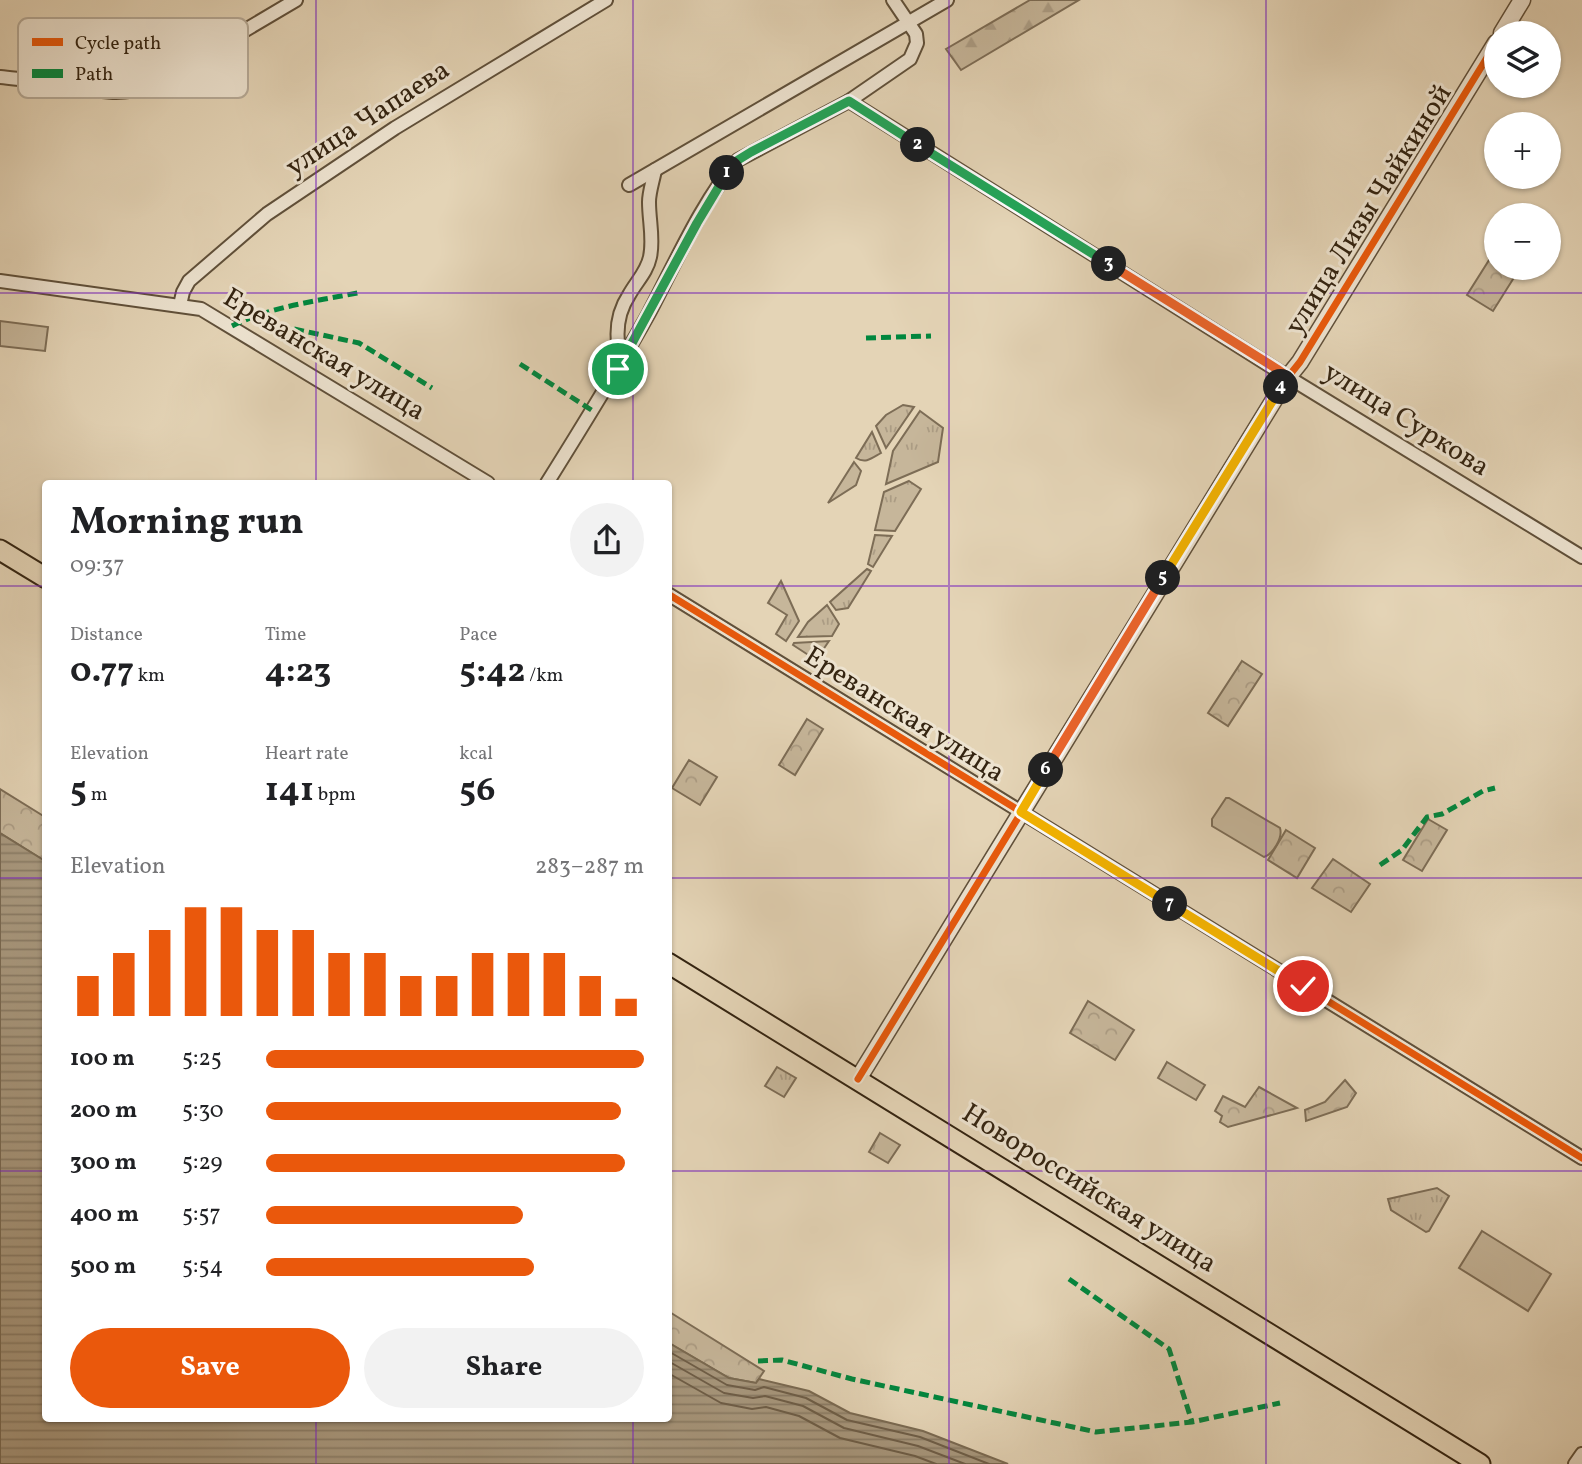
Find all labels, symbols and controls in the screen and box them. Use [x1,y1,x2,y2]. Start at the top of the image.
legend [18,18,248,98]
map controls [1484,21,1561,280]
button: layers [1484,21,1561,98]
text: Cycle path [75,31,161,57]
street label: улица Чапаева [278,51,458,187]
text: Path [75,62,113,88]
street label: улица Лизы Чайкиной [1276,77,1462,343]
button: + [1484,112,1561,189]
pin: 2 [900,128,936,162]
text: 2 [913,131,922,157]
pin: 1 [710,156,744,190]
text: 1 [723,159,730,185]
button: − [1484,203,1561,280]
pin: 3 [1092,246,1126,282]
text: 3 [1104,250,1113,276]
street label: Ереванская улица [215,279,433,431]
pin [588,339,648,399]
icon: arrive [599,350,637,388]
street label: улица Суркова [1315,353,1497,487]
pin: 4 [1264,370,1298,404]
text: 4 [1275,373,1286,399]
text: Morning run [70,497,304,550]
button: share [570,503,644,577]
text: 09:37 [70,550,124,582]
pin: 5 [1146,560,1180,596]
text: 5 [1158,564,1167,590]
text: Distance [70,622,143,648]
text: Time [265,622,306,648]
text: Pace [459,622,497,648]
street label: Ереванская улица [796,638,1012,792]
text: 0.77 [70,648,134,696]
text: 4:23 [265,648,331,696]
text: 5:42 [459,648,526,696]
text: km [134,663,165,689]
text: /km [526,663,563,689]
text: Elevation [70,741,149,767]
text: Heart rate [265,741,349,767]
text: kcal [459,741,493,767]
pin: 6 [1028,752,1064,788]
text: 6 [1040,756,1051,782]
text: 5 [70,767,87,815]
text: 141 [265,767,314,815]
text: 56 [459,767,495,815]
text: m [87,782,107,808]
text: bpm [314,782,356,808]
text: Elevation [70,851,166,883]
text: 283–287 m [535,851,644,883]
pin: 7 [1152,886,1188,922]
text: 7 [1165,890,1174,916]
pin [1273,956,1333,1016]
icon: check [1284,967,1322,1005]
text: 100 m [70,1043,135,1075]
text: 5:25 [182,1043,222,1075]
text: 200 m [70,1095,137,1127]
text: 5:30 [182,1095,224,1127]
street label: Новороссийская улица [954,1095,1224,1283]
text: 300 m [70,1147,137,1179]
text: 5:29 [182,1147,223,1179]
text: 400 m [70,1199,139,1231]
text: 5:57 [182,1199,221,1231]
text: 500 m [70,1251,136,1283]
text: 5:54 [182,1251,223,1283]
button: Save [70,1328,350,1408]
button: Share [364,1328,644,1408]

